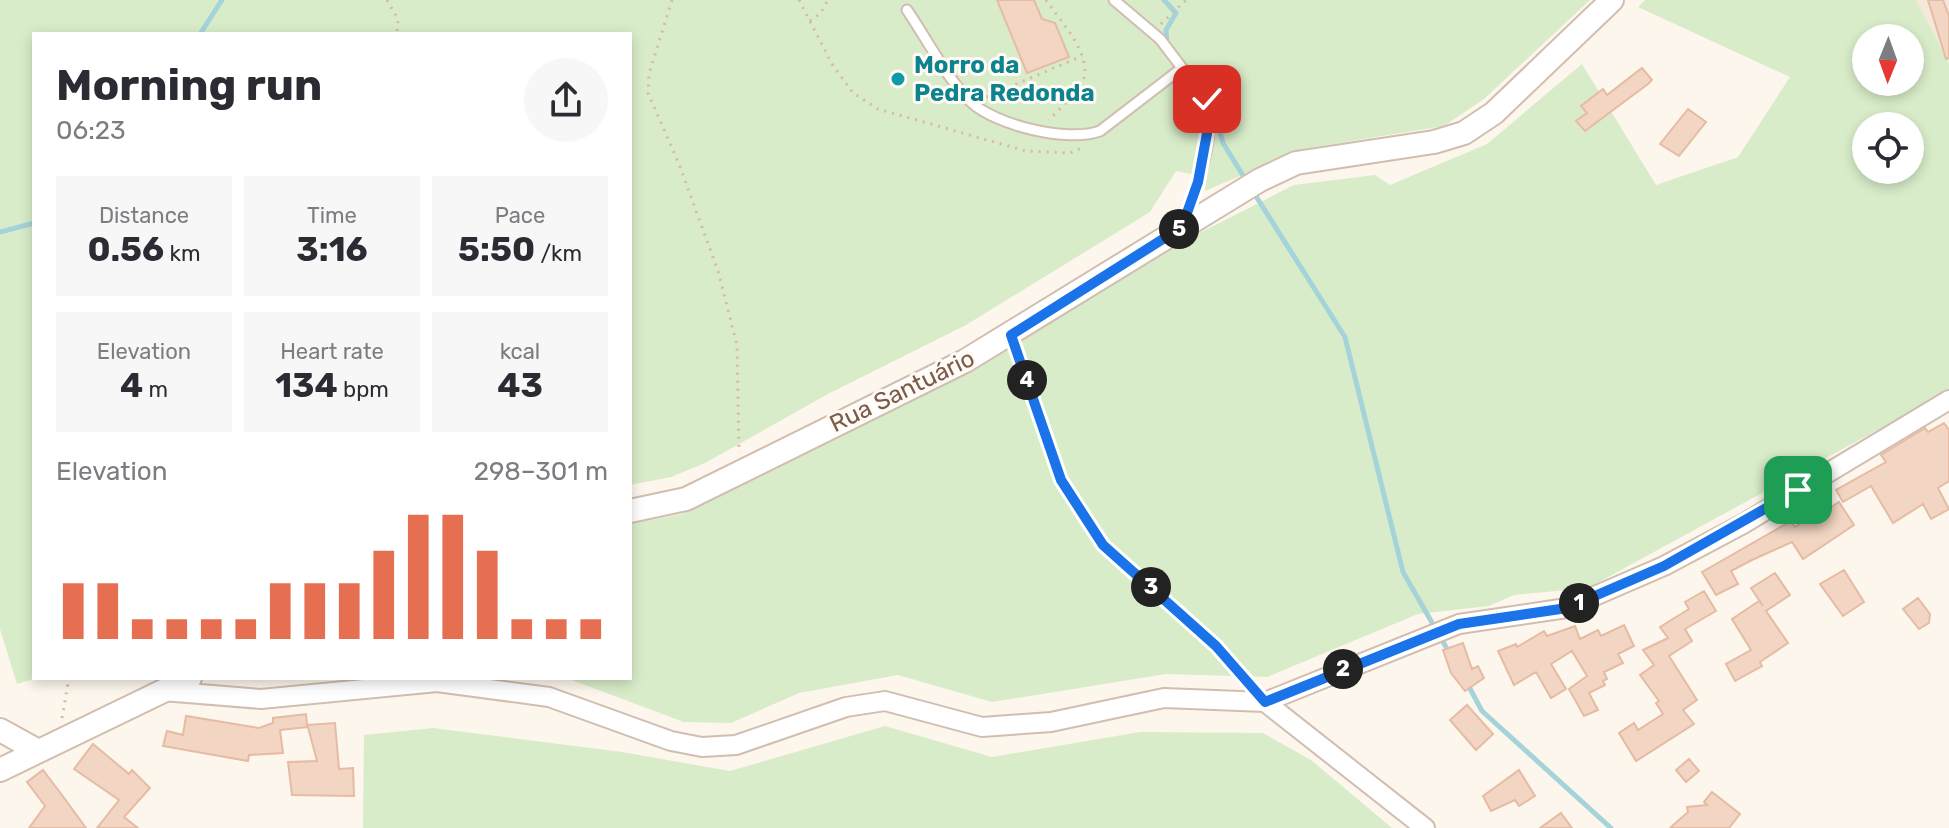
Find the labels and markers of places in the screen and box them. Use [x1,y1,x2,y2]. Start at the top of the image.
place label: Morro da Pedra Redonda [914,51,1095,107]
pin [1173,65,1241,133]
marker: Morro da Pedra Redonda [889,70,907,88]
pin: 5 [1159,209,1199,249]
pin: 4 [1007,360,1047,400]
pin [1764,456,1832,524]
pin: 3 [1131,567,1171,607]
pin: 1 [1559,583,1599,623]
pin: 2 [1323,649,1363,689]

